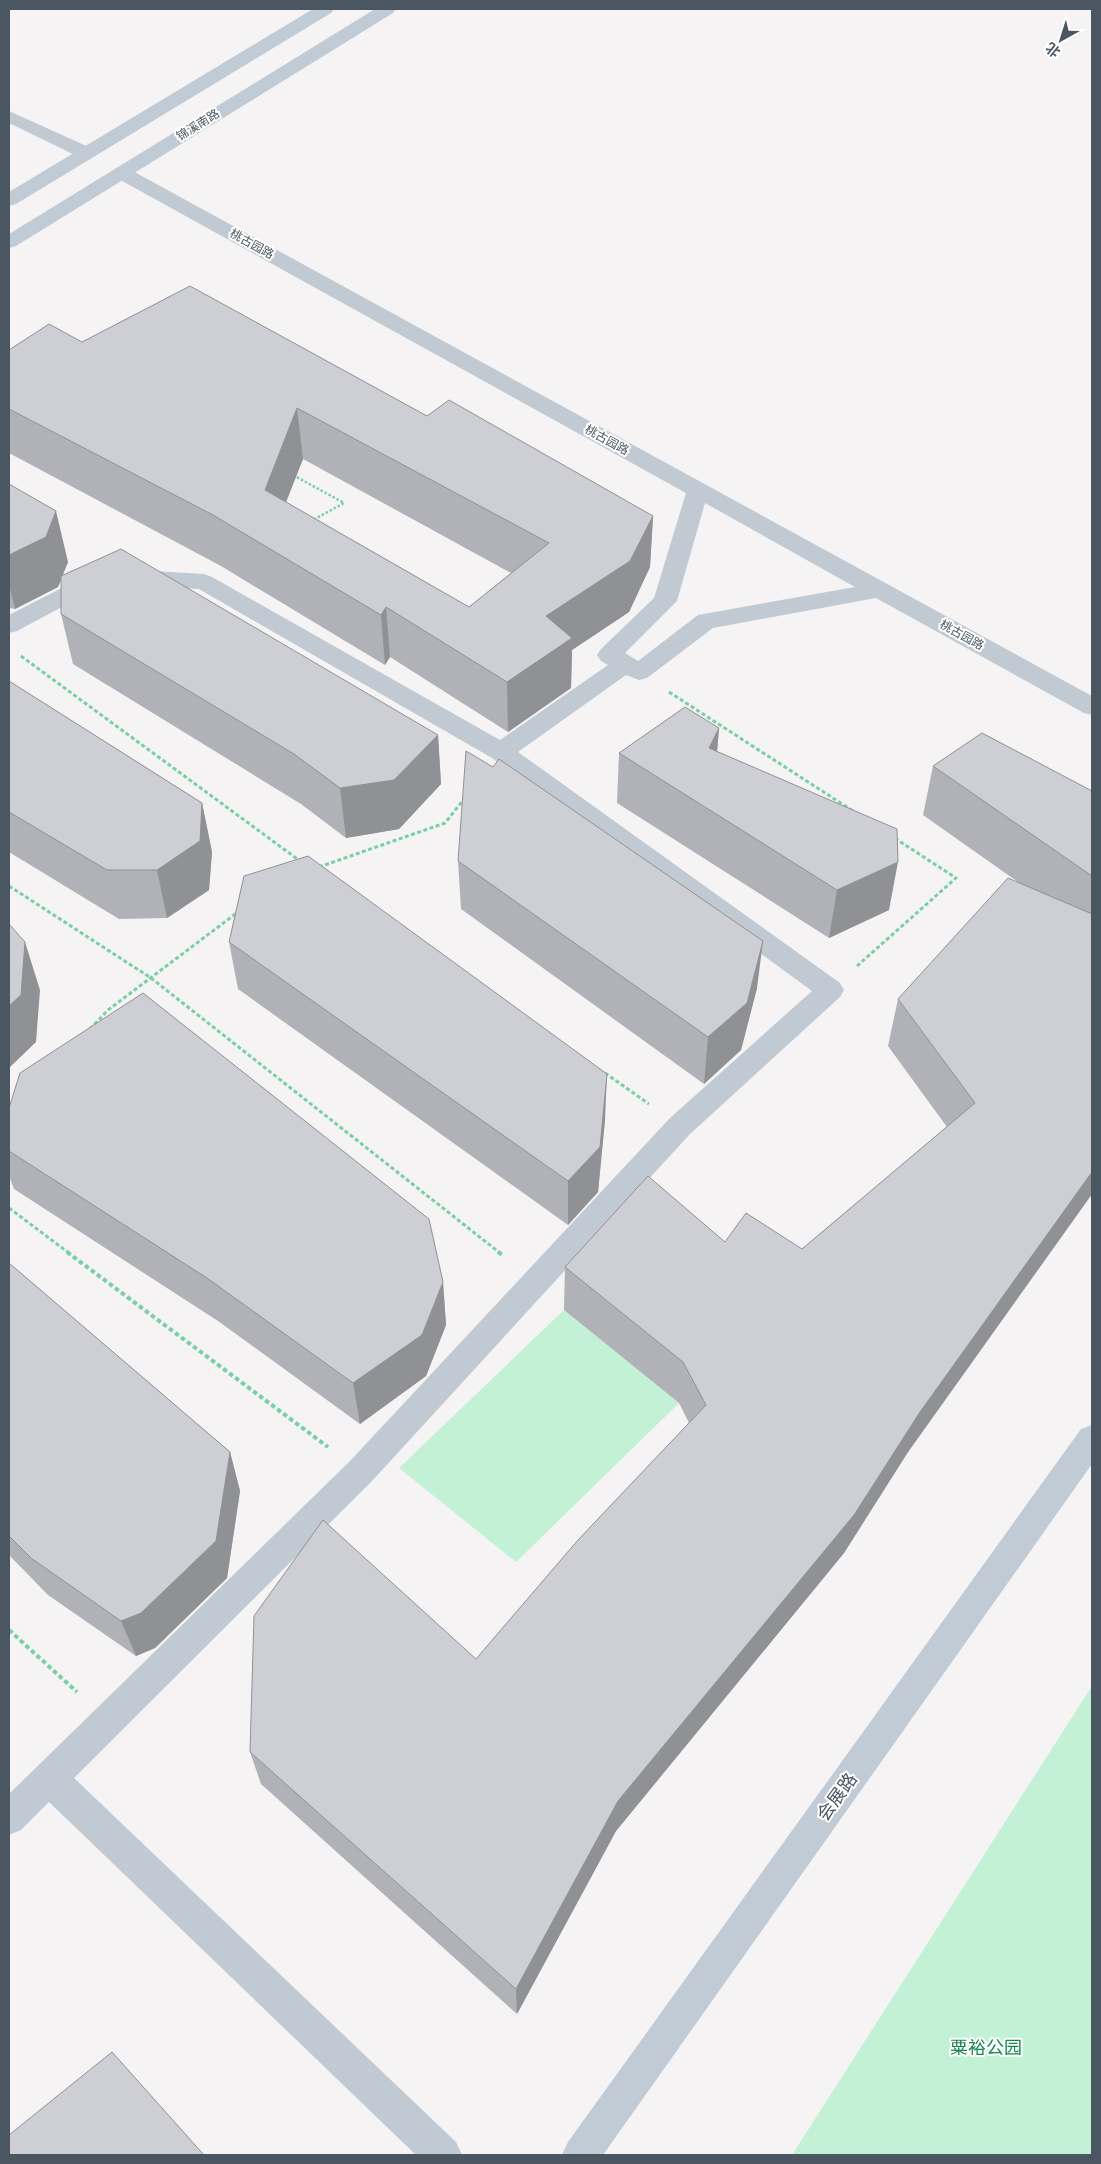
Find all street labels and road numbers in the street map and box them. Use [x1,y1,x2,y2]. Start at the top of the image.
street label: 锦溪南路 [173,105,222,143]
street label: 桃古园路 [228,225,277,261]
street label: 桃古园路 [583,421,632,457]
street label: 桃古园路 [938,616,987,652]
street label: 会展路 [811,1768,861,1825]

